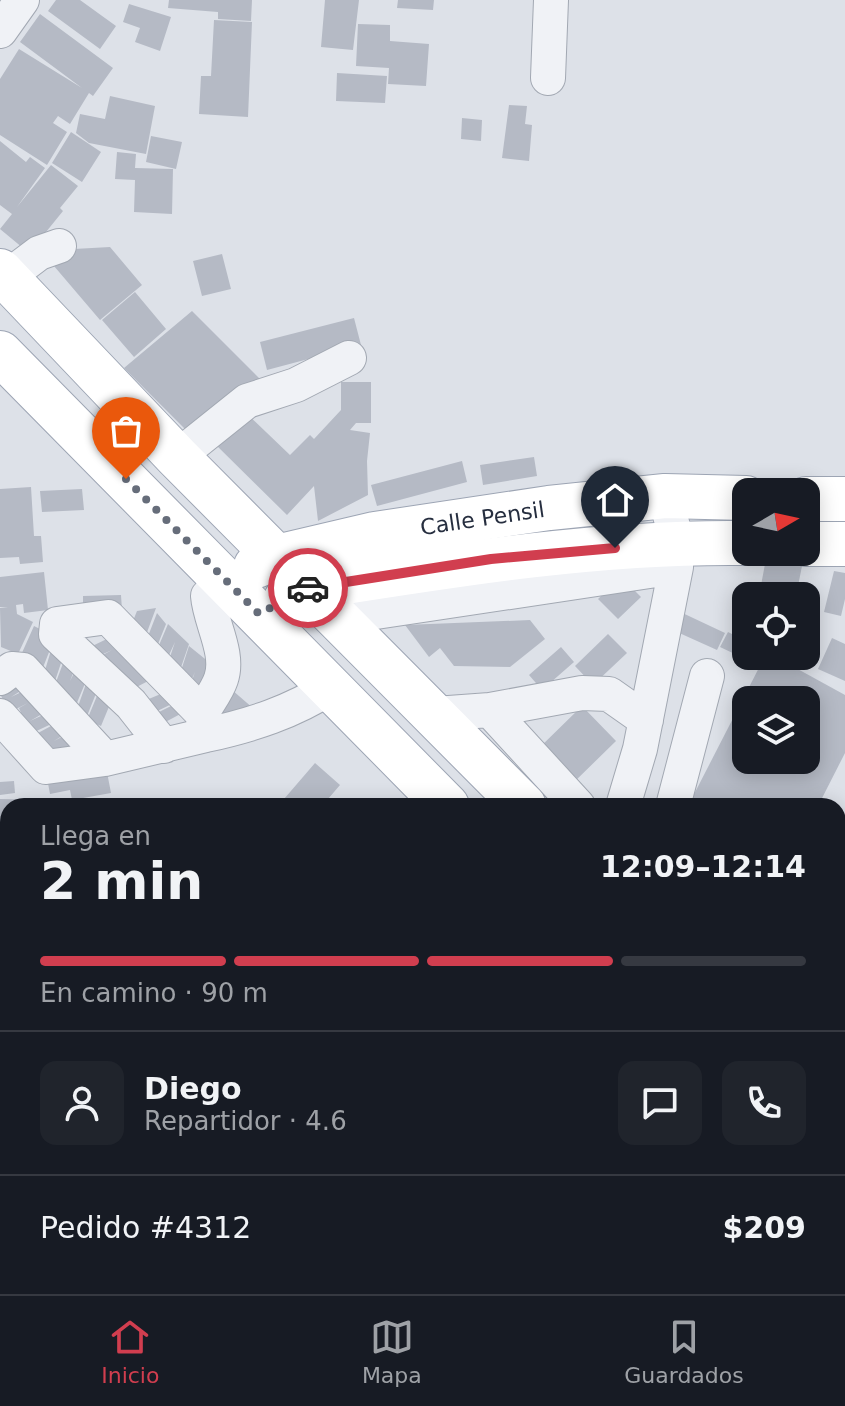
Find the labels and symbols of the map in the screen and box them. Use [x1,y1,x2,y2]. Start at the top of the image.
pin [92,397,160,479]
pin [581,466,649,548]
north arrow [732,478,820,566]
street label: Calle Pensil [419,497,546,540]
courier [268,548,348,628]

